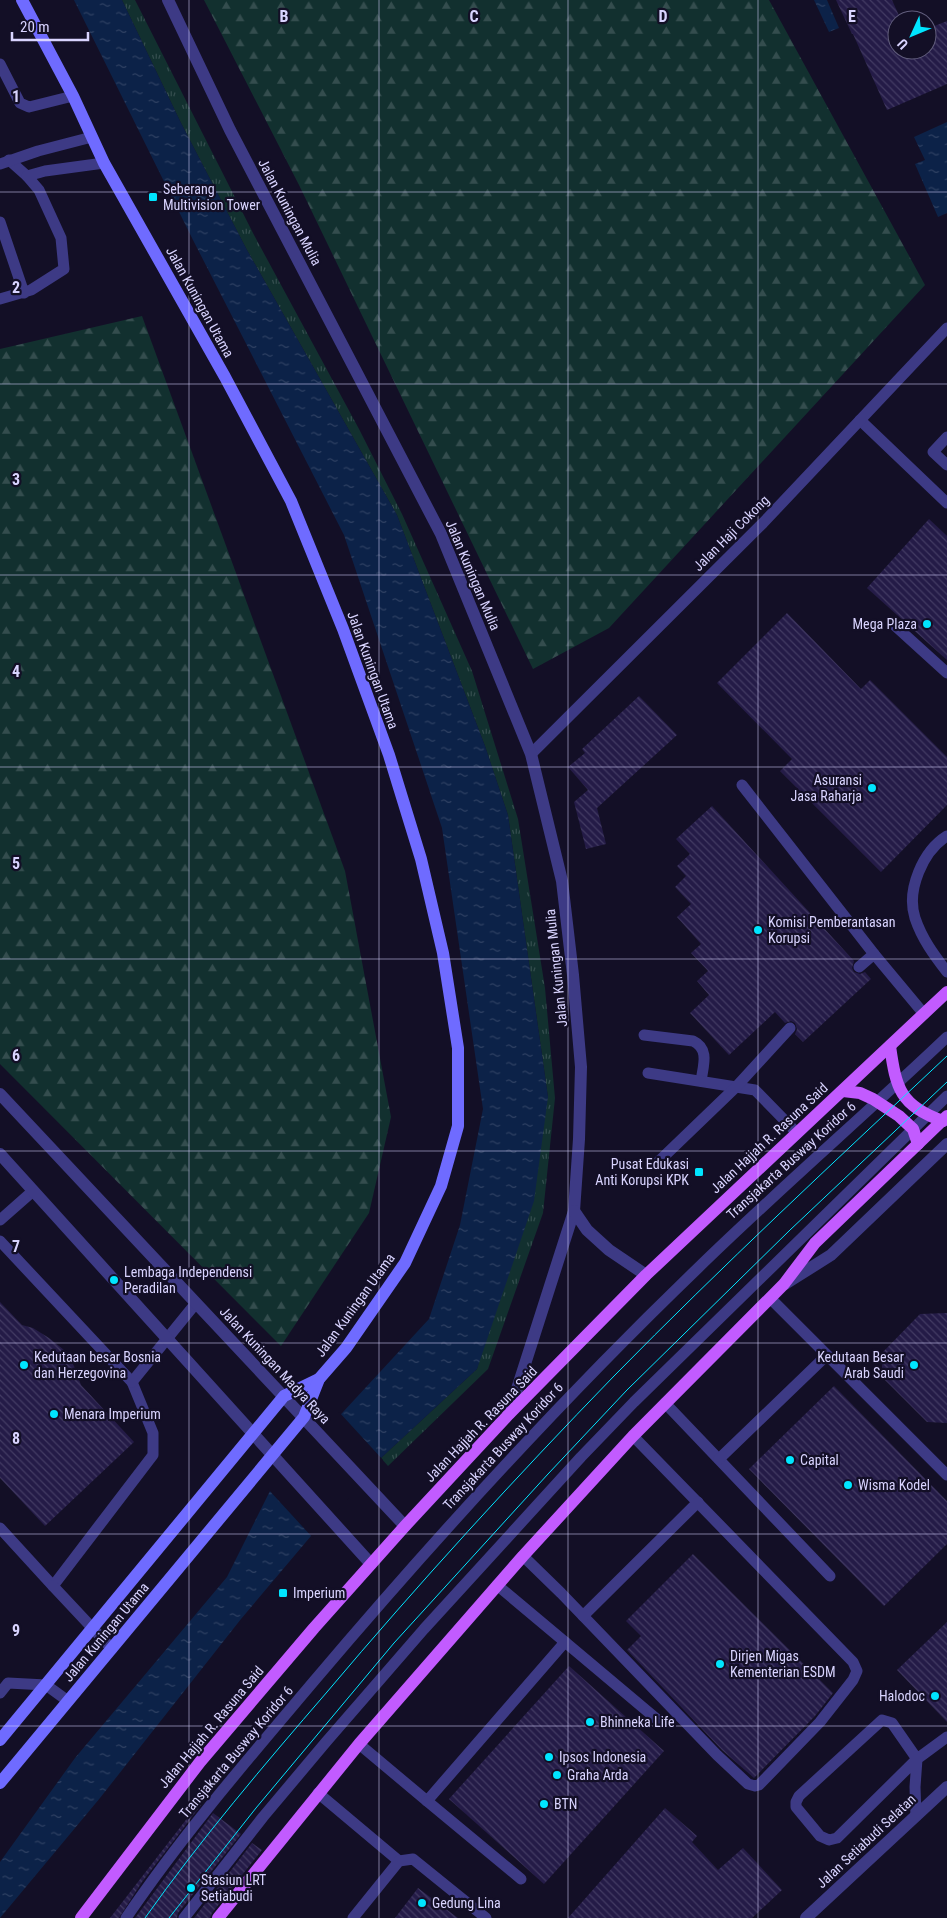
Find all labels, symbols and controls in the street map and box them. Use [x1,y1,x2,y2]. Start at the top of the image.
text: B [280,7,289,26]
text: C [469,7,479,26]
text: D [658,7,668,26]
text: E [848,7,856,26]
scale bar [12,10,89,42]
north arrow [887,10,937,60]
text: 20 m [20,18,50,36]
text: U [894,36,911,52]
text: 1 [12,87,20,106]
street label: Jalan Kuningan Mulia [255,156,325,268]
place label: Seberang Multivision Tower [163,181,260,213]
marker: Seberang Multivision Tower [147,191,159,203]
street label: Jalan Kuningan Utama [163,244,237,360]
text: 2 [12,278,20,297]
text: 3 [12,470,20,489]
street label: Jalan Haji Cokong [690,492,772,574]
street label: Jalan Kuningan Mulia [442,517,504,633]
street label: Jalan Kuningan Utama [344,609,402,731]
place label: Mega Plaza [853,616,917,632]
marker: Mega Plaza [921,618,933,630]
text: 4 [12,662,20,681]
place label: Asuransi Jasa Raharja [791,772,862,804]
marker: Asuransi Jasa Raharja [866,782,878,794]
text: 5 [12,854,20,873]
street label: Jalan Kuningan Mulia [542,908,570,1028]
place label: Komisi Pemberantasan Korupsi [768,914,895,946]
marker: Komisi Pemberantasan Korupsi [752,924,764,936]
text: 6 [12,1046,20,1065]
street label: Jalan Hajjah R. Rasuna Said [707,1080,831,1196]
street label: Transjakarta Busway Koridor 6 [723,1098,859,1222]
place label: Pusat Edukasi Anti Korupsi KPK [595,1156,689,1188]
marker: Pusat Edukasi Anti Korupsi KPK [693,1166,705,1178]
text: 7 [12,1237,20,1256]
street label: Jalan Kuningan Utama [312,1250,398,1360]
place label: Lembaga Independensi Peradilan [124,1264,252,1296]
marker: Lembaga Independensi Peradilan [108,1274,120,1286]
street label: Jalan Kuningan Madya Raya [217,1303,333,1427]
place label: Kedutaan besar Bosnia dan Herzegovina [34,1349,161,1381]
place label: Kedutaan Besar Arab Saudi [817,1349,904,1381]
marker: Kedutaan besar Bosnia dan Herzegovina [18,1359,30,1371]
marker: Kedutaan Besar Arab Saudi [908,1359,920,1371]
street label: Jalan Hajjah R. Rasuna Said [422,1363,540,1485]
street label: Transjakarta Busway Koridor 6 [440,1379,566,1513]
place label: Menara Imperium [64,1406,161,1422]
marker: Menara Imperium [48,1408,60,1420]
text: 8 [12,1429,20,1448]
place label: Capital [800,1452,839,1468]
marker: Capital [784,1454,796,1466]
place label: Wisma Kodel [858,1477,930,1493]
marker: Wisma Kodel [842,1479,854,1491]
street label: Jalan Kuningan Utama [60,1579,152,1685]
place label: Imperium [293,1585,345,1601]
marker: Imperium [277,1587,289,1599]
text: 9 [12,1621,20,1640]
place label: Dirjen Migas Kementerian ESDM [730,1648,836,1680]
marker: Dirjen Migas Kementerian ESDM [714,1658,726,1670]
street label: Jalan Hajjah R. Rasuna Said [155,1663,267,1791]
street label: Transjakarta Busway Koridor 6 [176,1682,296,1822]
place label: Halodoc [879,1688,925,1704]
marker: Halodoc [929,1690,941,1702]
place label: Bhinneka Life [600,1714,675,1730]
marker: Bhinneka Life [584,1716,596,1728]
place label: Ipsos Indonesia [559,1749,646,1765]
marker: Ipsos Indonesia [543,1751,555,1763]
place label: Graha Arda [567,1767,629,1783]
marker: Graha Arda [551,1769,563,1781]
street label: Jalan Setiabudi Selatan [813,1791,919,1891]
place label: BTN [554,1796,577,1812]
marker: BTN [538,1798,550,1810]
place label: Stasiun LRT Setiabudi [201,1872,266,1904]
marker: Stasiun LRT Setiabudi [185,1882,197,1894]
place label: Gedung Lina [432,1895,501,1911]
marker: Gedung Lina [416,1897,428,1909]

